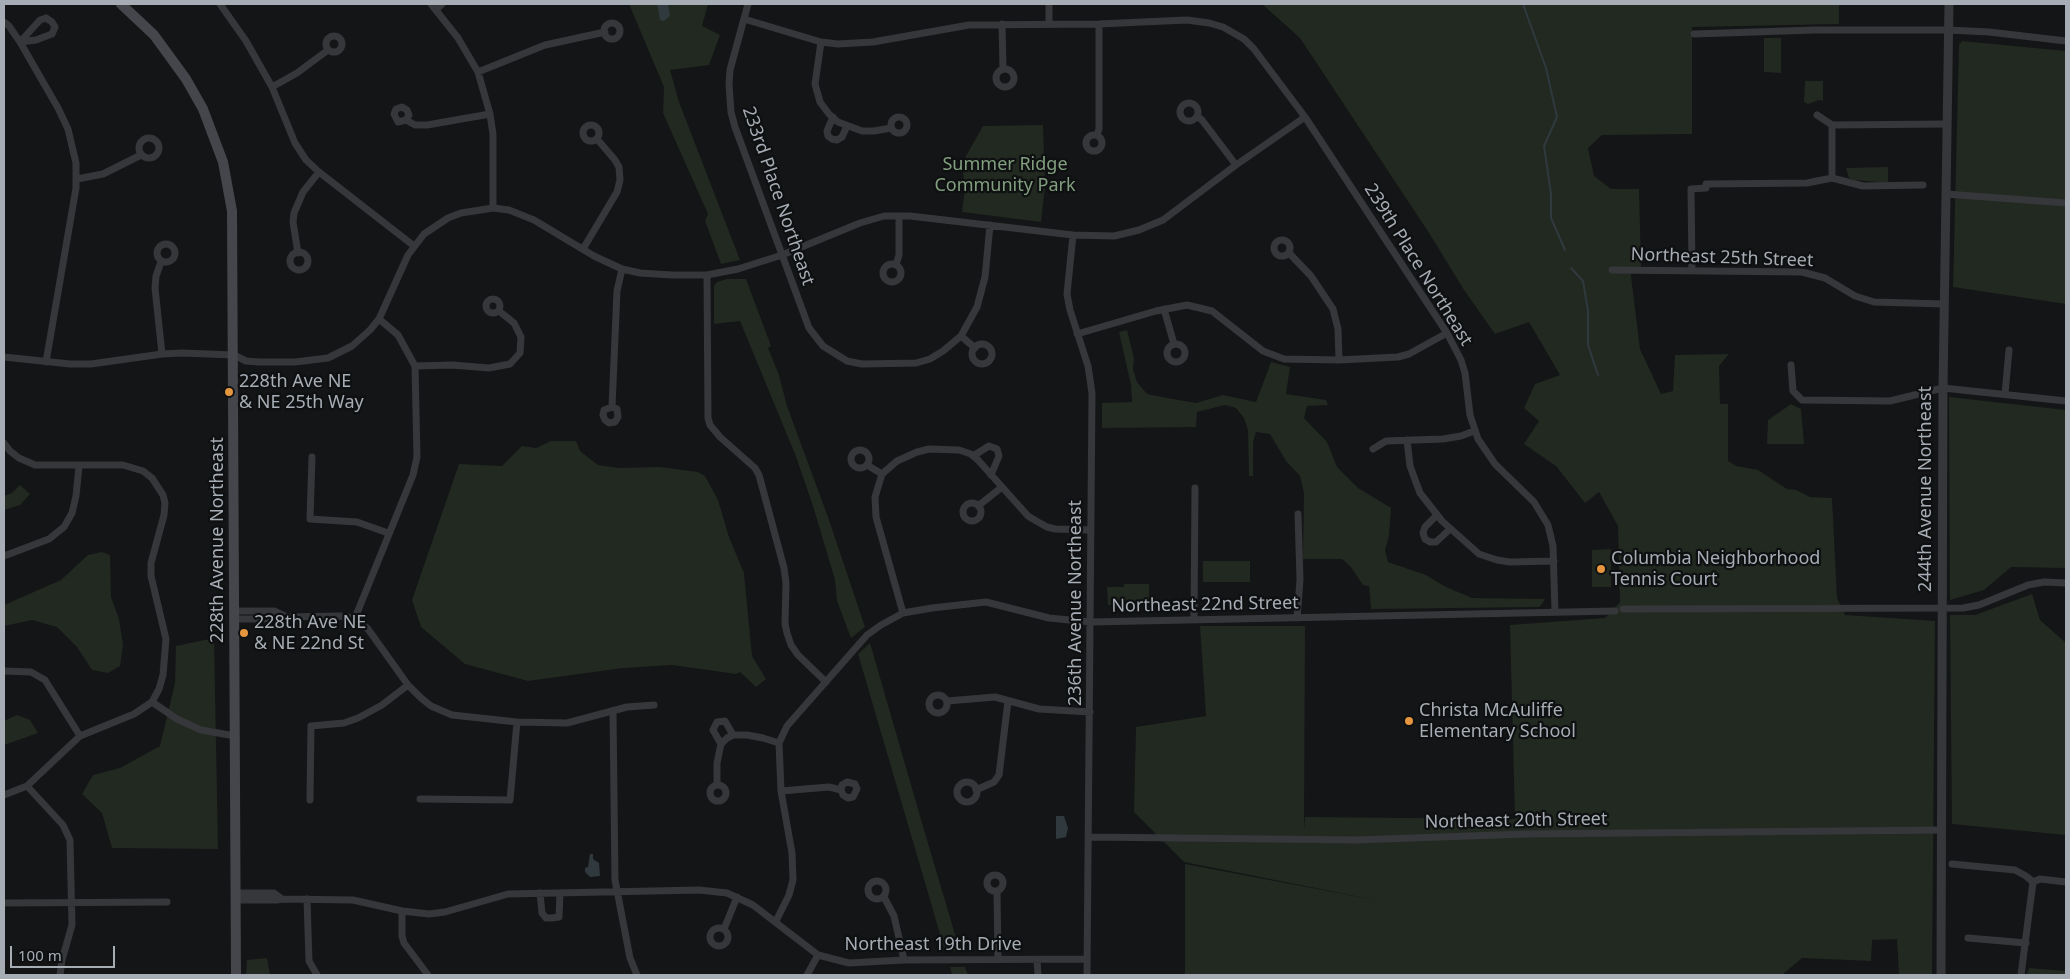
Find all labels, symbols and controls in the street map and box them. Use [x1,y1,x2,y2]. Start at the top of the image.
street label: 233rd Place Northeast [737,104,819,288]
park label: Summer Ridge Community Park [934,154,1076,196]
street label: 239th Place Northeast [1359,180,1477,350]
street label: Northeast 25th Street [1630,244,1814,272]
place label: 228th Ave NE & NE 25th Way [239,371,364,414]
marker: 228th Ave NE & NE 25th Way [223,386,235,398]
street label: 244th Avenue Northeast [1915,386,1937,592]
street label: 228th Avenue Northeast [207,437,229,643]
street label: 236th Avenue Northeast [1065,500,1087,706]
place label: Columbia Neighborhood Tennis Court [1611,548,1820,590]
marker: Columbia Neighborhood Tennis Court [1595,563,1607,575]
street label: Northeast 22nd Street [1111,593,1299,617]
place label: 228th Ave NE & NE 22nd St [254,612,366,654]
marker: 228th Ave NE & NE 22nd St [238,627,250,639]
place label: Christa McAuliffe Elementary School [1419,700,1576,742]
marker: Christa McAuliffe Elementary School [1403,715,1415,727]
street label: Northeast 20th Street [1424,809,1608,833]
street label: Northeast 19th Drive [844,934,1022,956]
scale bar [12,936,118,968]
text: 100 m [18,945,62,965]

